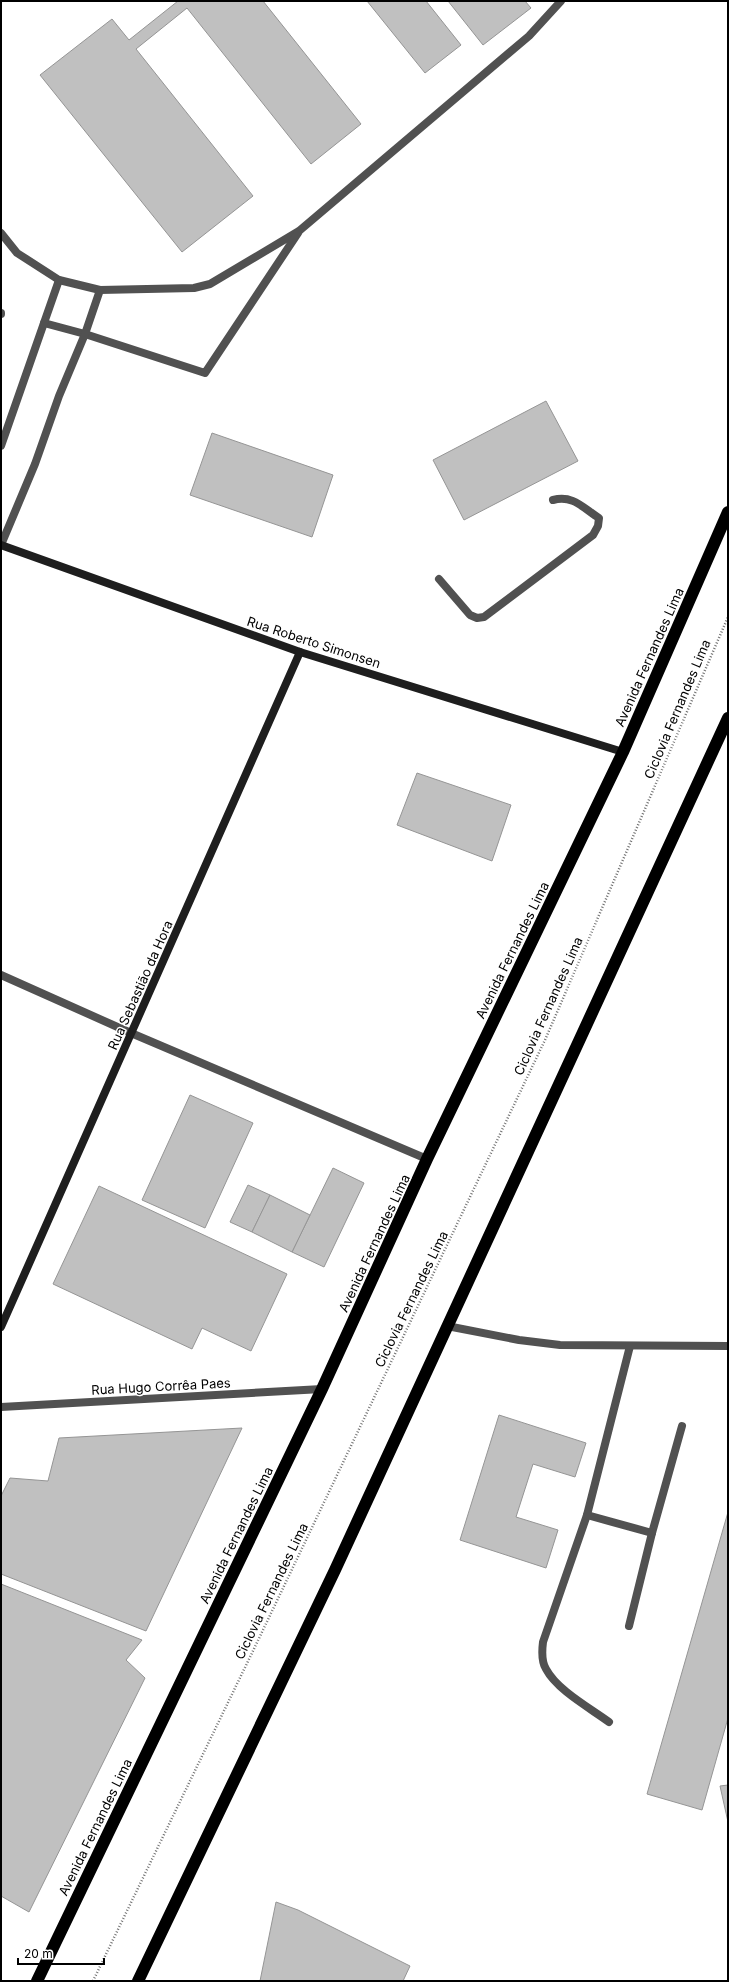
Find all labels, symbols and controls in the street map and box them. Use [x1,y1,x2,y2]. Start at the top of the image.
street label: Avenida Fernandes Lima [611,585,687,729]
street label: Rua Roberto Simonsen [245,613,383,671]
street label: Ciclovia Fernandes Lima [640,637,714,781]
street label: Avenida Fernandes Lima [472,879,552,1021]
street label: Rua Sebastião da Hora [104,918,176,1052]
street label: Ciclovia Fernandes Lima [510,934,586,1078]
street label: Avenida Fernandes Lima [335,1172,413,1314]
street label: Ciclovia Fernandes Lima [371,1228,451,1370]
street label: Rua Hugo Corrêa Paes [91,1374,231,1398]
street label: Avenida Fernandes Lima [196,1464,276,1606]
street label: Ciclovia Fernandes Lima [231,1520,311,1662]
street label: Avenida Fernandes Lima [55,1756,135,1898]
scale bar [18,1940,104,1966]
text: 20 m [24,1946,53,1961]

